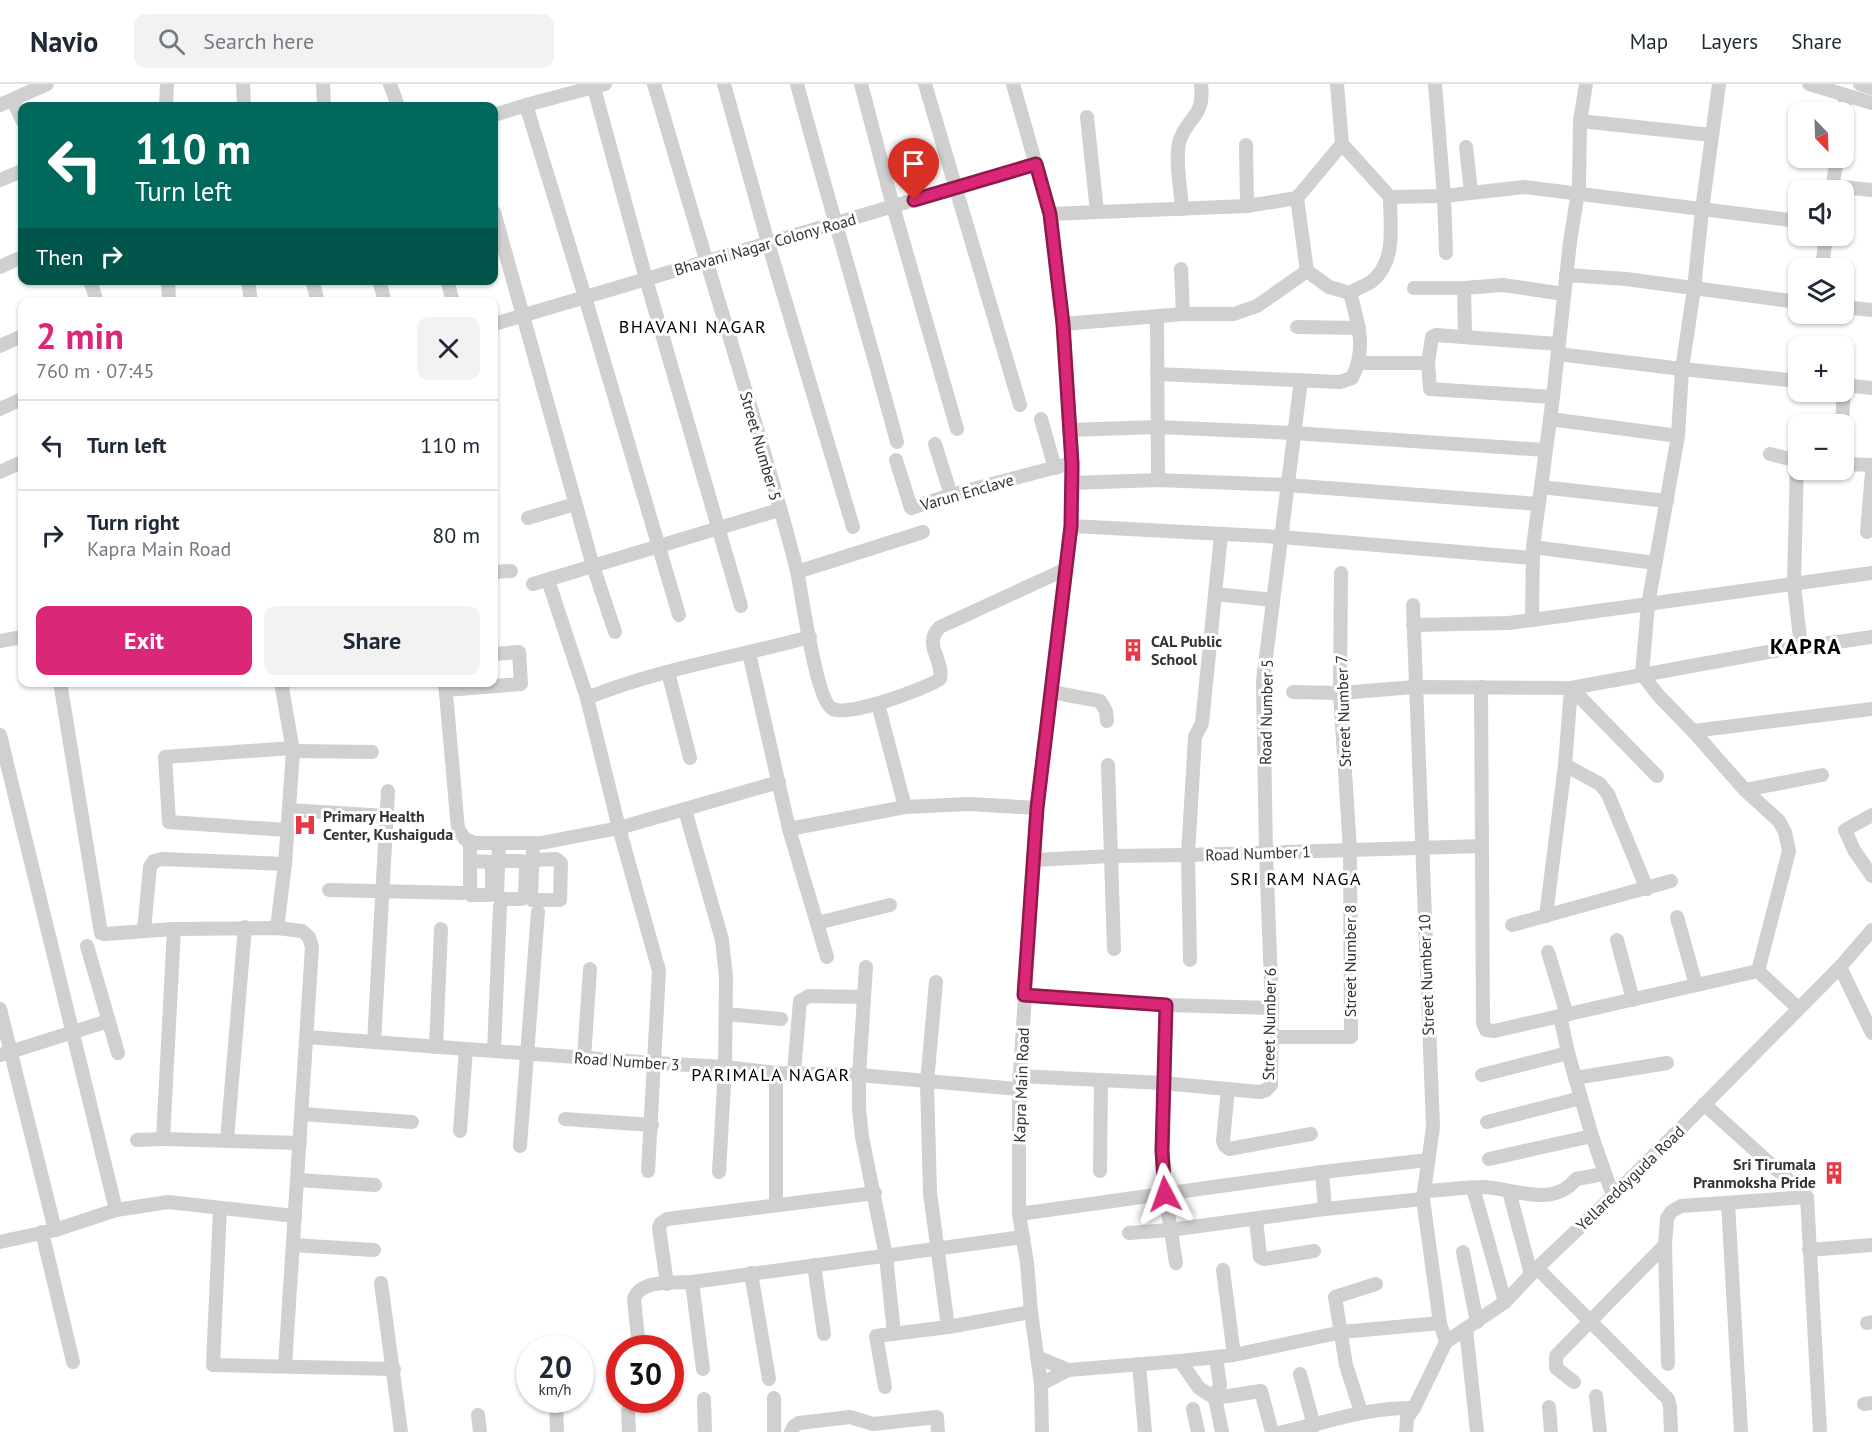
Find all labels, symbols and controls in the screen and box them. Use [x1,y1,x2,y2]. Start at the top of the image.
search box [134,14,554,68]
text: Navio [30,23,98,60]
icon: search [155,25,188,58]
text: Search here [203,27,314,55]
text: Map [1630,28,1668,55]
text: Layers [1701,28,1758,55]
text: Share [1791,28,1842,55]
north arrow [1788,102,1854,168]
map controls [1788,102,1854,480]
text: 110 m [135,121,251,176]
icon: left [36,126,114,204]
pin [888,138,939,200]
icon: arrive [897,147,930,180]
text: Turn left [135,174,232,208]
button: sound [1788,180,1854,246]
street label: Bhavani Nagar Colony Road [672,208,858,280]
icon: right [95,240,128,273]
text: Then [36,243,83,271]
button: layers [1788,258,1854,324]
text: 2 min [36,312,124,359]
district label: BHAVANI NAGAR [619,315,767,338]
button: close [417,317,480,380]
button: + [1788,336,1854,402]
text: 760 m · 07:45 [36,358,154,384]
street label: Street Number 5 [736,389,786,503]
button: − [1788,414,1854,480]
icon: left [36,429,69,462]
text: Turn left [87,431,167,459]
text: 110 m [420,431,480,459]
street label: Varun Enclave [917,469,1016,515]
text: Turn right [87,508,179,536]
icon: right [36,519,69,552]
text: 80 m [432,521,480,549]
text: Kapra Main Road [87,536,231,562]
button: Exit [36,606,252,675]
button: Share [264,606,480,675]
place label: CAL Public School [1151,631,1222,669]
district label: KAPRA [1770,632,1842,660]
building icon: CAL Public School [1120,637,1146,663]
street label: Street Number 7 [1331,654,1355,768]
street label: Road Number 5 [1255,659,1277,765]
place label: Primary Health Center, Kushaiguda [323,806,453,844]
hospital icon: Primary Health Center, Kushaiguda [292,812,318,838]
street label: Road Number 1 [1205,841,1311,865]
district label: SRI RAM NAGA [1230,867,1362,890]
street label: Street Number 8 [1340,905,1360,1017]
street label: Street Number 10 [1414,914,1438,1036]
street label: Street Number 6 [1258,967,1280,1081]
street label: Kapra Main Road [1009,1027,1033,1143]
street label: Road Number 3 [574,1047,680,1075]
district label: PARIMALA NAGAR [691,1063,851,1086]
street label: Yellareddyguda Road [1572,1121,1688,1235]
place label: Sri Tirumala Pranmoksha Pride [1693,1154,1816,1192]
building icon: Sri Tirumala Pranmoksha Pride [1821,1160,1847,1186]
position arrow [1133,1162,1197,1226]
speed limit sign: 30 [606,1335,684,1413]
text: 20 [538,1347,572,1386]
text: km/h [539,1380,571,1399]

